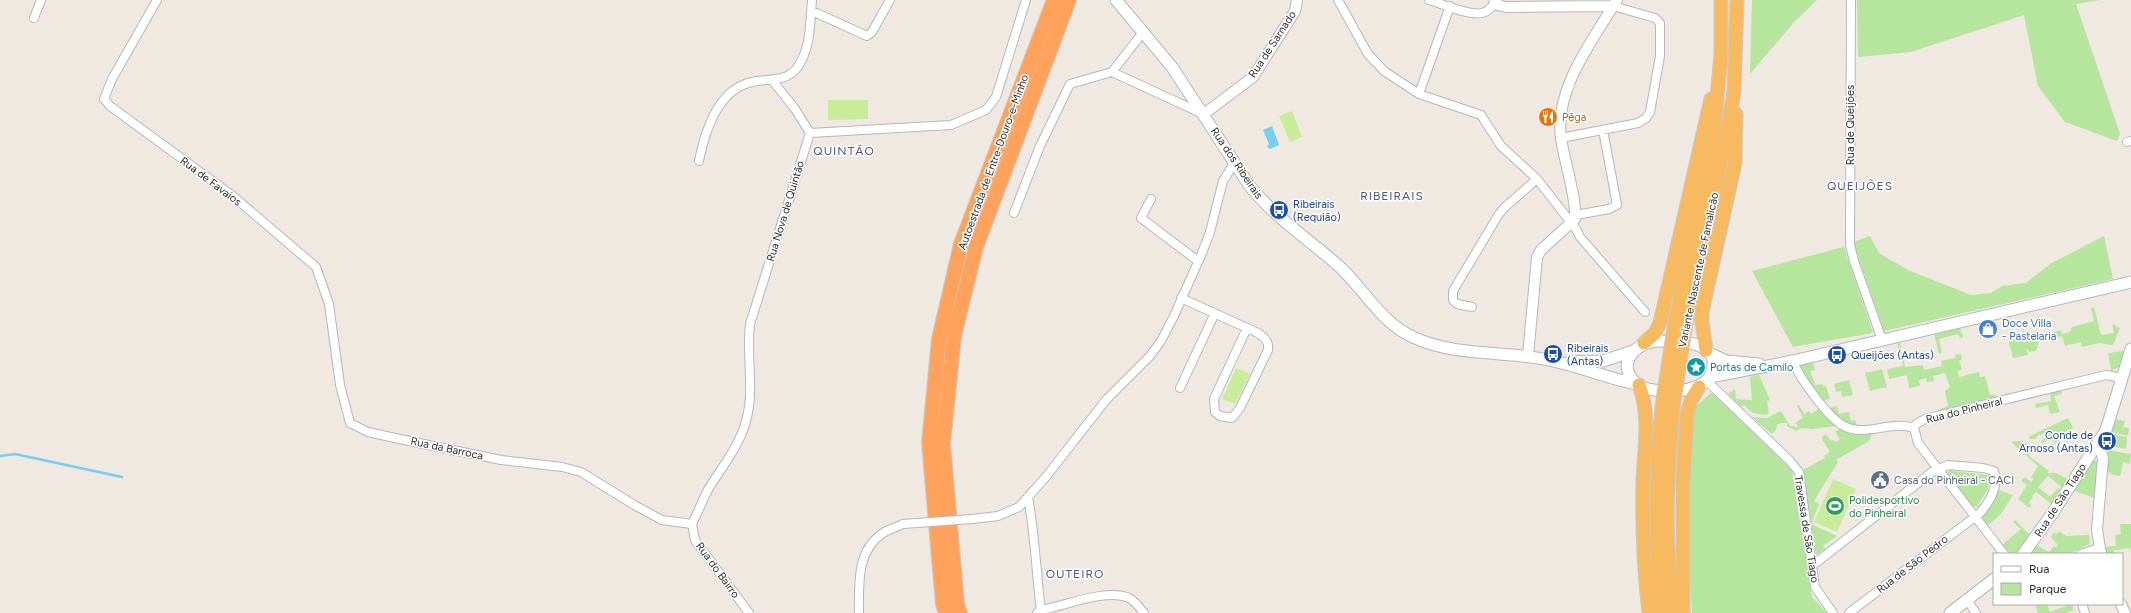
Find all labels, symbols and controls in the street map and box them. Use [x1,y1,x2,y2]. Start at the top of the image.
street label: Rua de Sarnado [1246,8,1299,80]
street label: Autoestrada de Entre-Douro-e-Minho [956,73,1031,252]
street label: Rua de Queijões [1844,85,1857,165]
restaurant icon: Pêga [1537,106,1559,128]
place label: Pêga [1562,111,1586,124]
street label: Rua dos Ribeirais [1208,125,1265,202]
district label: QUINTÃO [813,144,875,158]
street label: Rua de Favaios [178,154,244,209]
street label: Rua Nova de Quintão [764,159,807,263]
district label: QUEIJÕES [1827,179,1893,193]
district label: RIBEIRAIS [1360,189,1424,203]
street label: Variante Nascente de Famalicão [1676,191,1721,349]
place label: Ribeirais (Requião) [1293,198,1341,224]
bus stop icon: Ribeirais (Requião) [1268,199,1290,221]
place label: Doce Villa - Pastelaria [2002,317,2056,343]
shop icon: Doce Villa - Pastelaria [1977,318,1999,340]
place label: Ribeirais (Antas) [1567,342,1608,368]
bus stop icon: Ribeirais (Antas) [1542,343,1564,365]
bus stop icon: Queijões (Antas) [1826,344,1848,366]
place label: Queijões (Antas) [1851,349,1934,362]
place icon: Portas de Camilo [1685,356,1707,378]
place label: Portas de Camilo [1710,361,1793,374]
street label: Rua do Pinheiral [1925,395,2004,426]
place label: Conde de Arnoso (Antas) [2019,429,2093,455]
bus stop icon: Conde de Arnoso (Antas) [2096,430,2118,452]
street label: Rua da Barroca [409,434,484,463]
street label: Rua de São Tiago [2032,461,2089,539]
public building icon: Casa do Pinheiral - CACI [1869,469,1891,491]
street label: Travessa de São Tiago [1792,474,1821,584]
place label: Casa do Pinheiral - CACI [1894,474,2014,487]
place label: Polidesportivo do Pinheiral [1849,494,1919,520]
sports icon: Polidesportivo do Pinheiral [1824,495,1846,517]
street label: Rua de São Pedro [1874,533,1951,596]
street label: Rua do Bairro [693,540,742,601]
legend [1993,553,2123,605]
text: Rua [2029,562,2049,576]
district label: OUTEIRO [1046,567,1104,581]
text: Parque [2029,582,2067,596]

